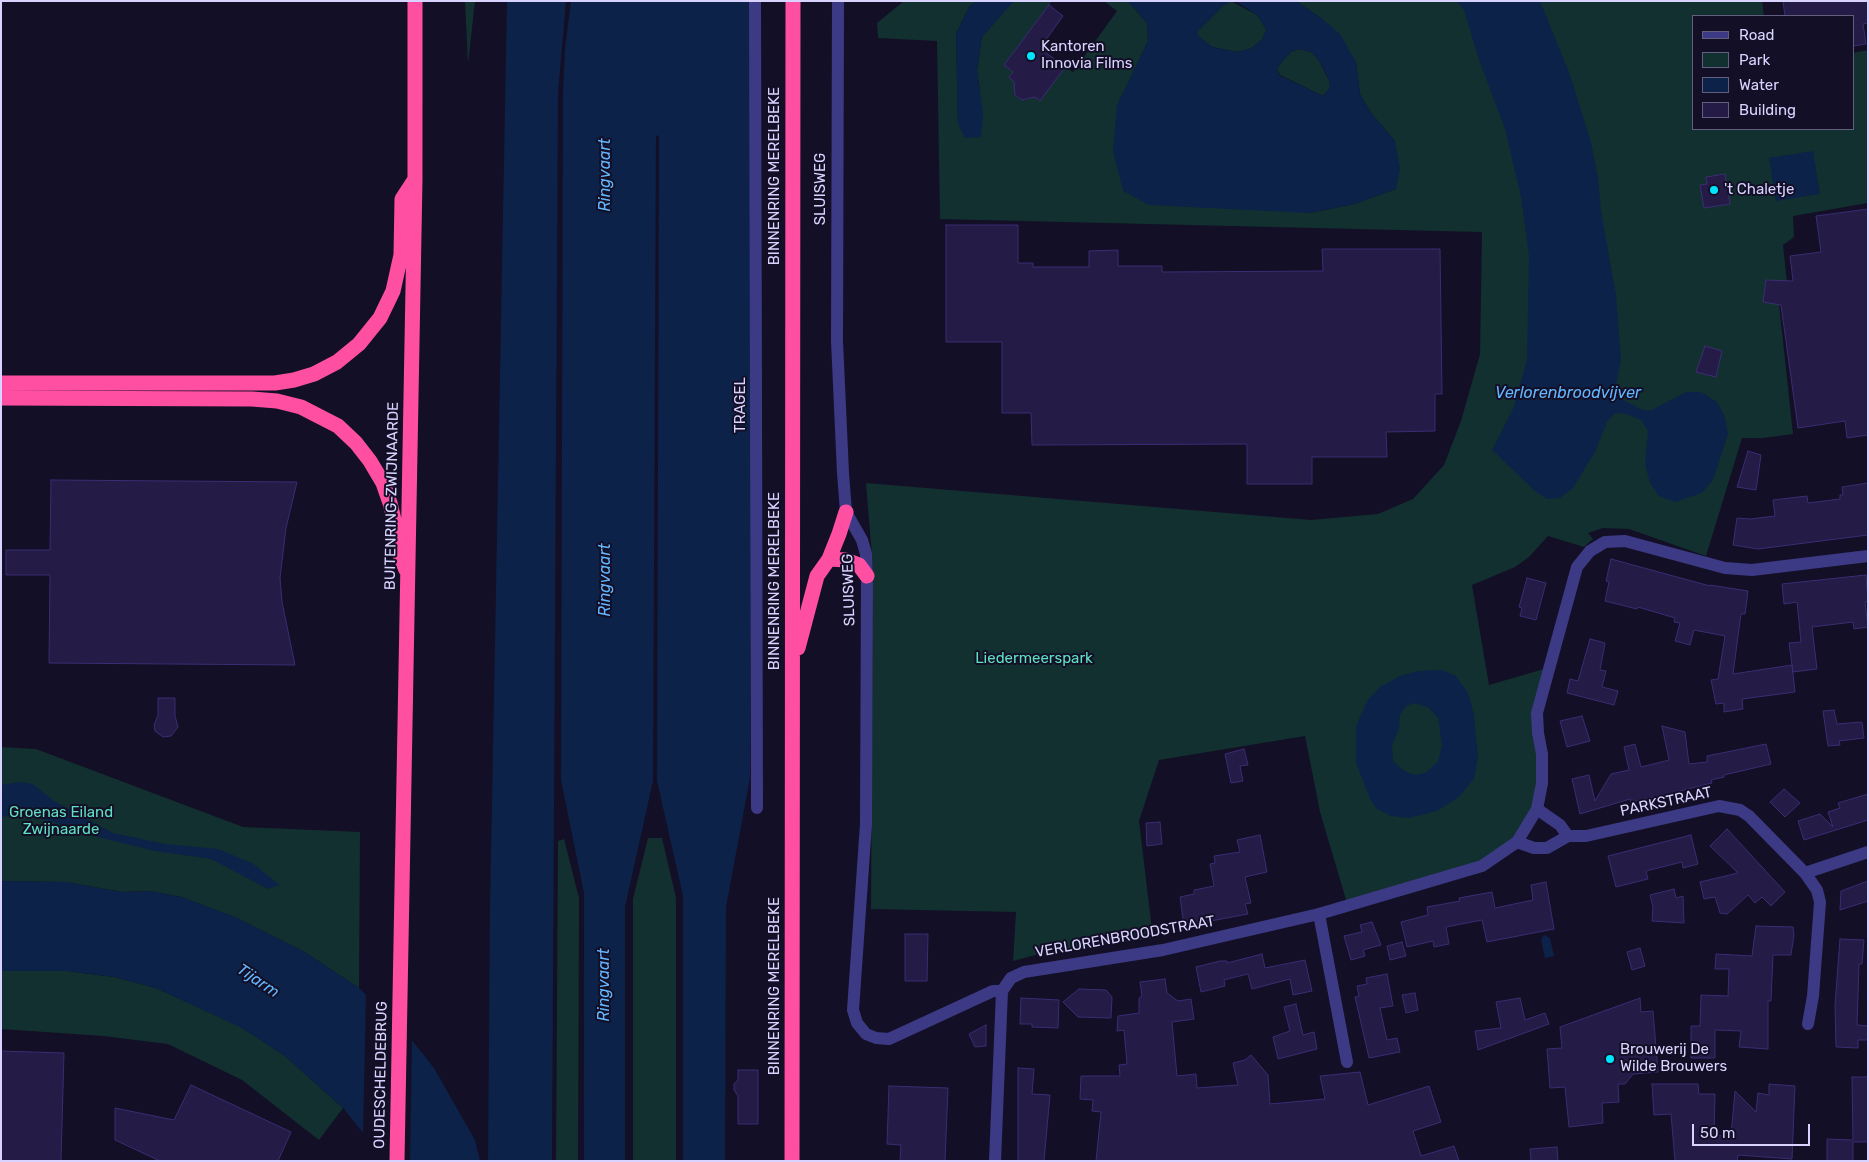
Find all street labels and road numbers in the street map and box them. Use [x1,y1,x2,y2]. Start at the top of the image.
street label: BINNENRING MERELBEKE [766,87,784,265]
street label: SLUISWEG [812,153,830,225]
street label: TRAGEL [732,377,750,433]
street label: BUITENRING-ZWIJNAARDE [381,402,403,590]
street label: BINNENRING MERELBEKE [766,492,784,670]
street label: SLUISWEG [839,553,859,627]
street label: PARKSTRAAT [1619,784,1713,820]
street label: BINNENRING MERELBEKE [766,897,784,1075]
street label: VERLORENBROODSTRAAT [1034,912,1216,962]
street label: OUDESCHELDEBRUG [371,1001,391,1149]

